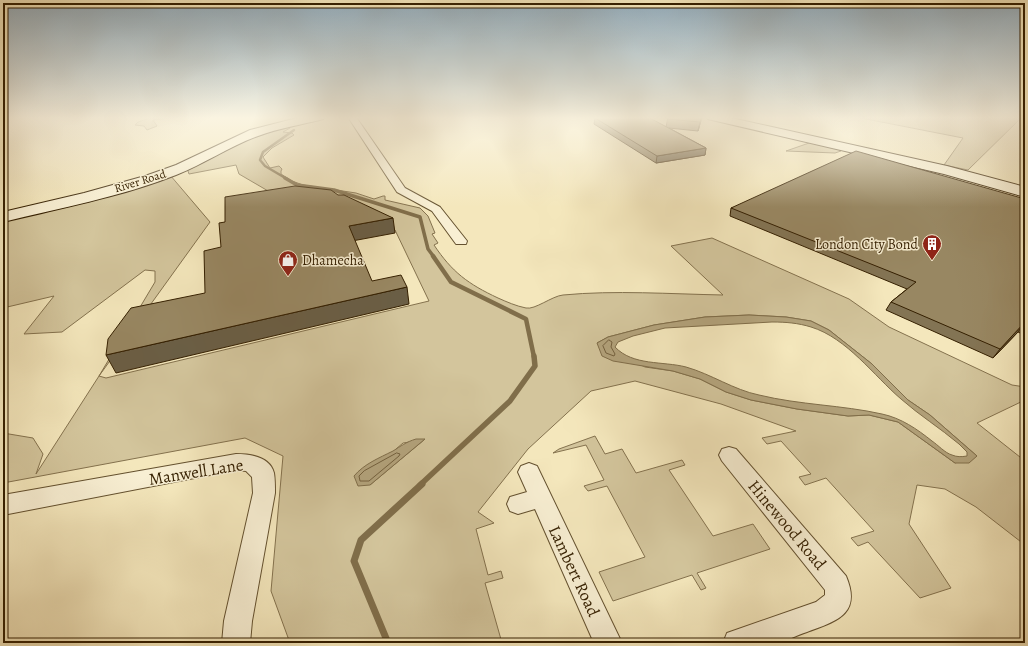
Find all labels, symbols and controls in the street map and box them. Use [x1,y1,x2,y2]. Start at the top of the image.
street label: River Road [112,165,168,196]
building icon: London City Bond [921,233,943,261]
place label: London City Bond [815,235,918,254]
shop icon: Dhamecha [277,249,299,277]
place label: Dhamecha [302,251,364,270]
street label: Manwell Lane [147,453,245,491]
street label: Hinewood Road [743,475,832,576]
street label: Lambert Road [543,522,605,621]

